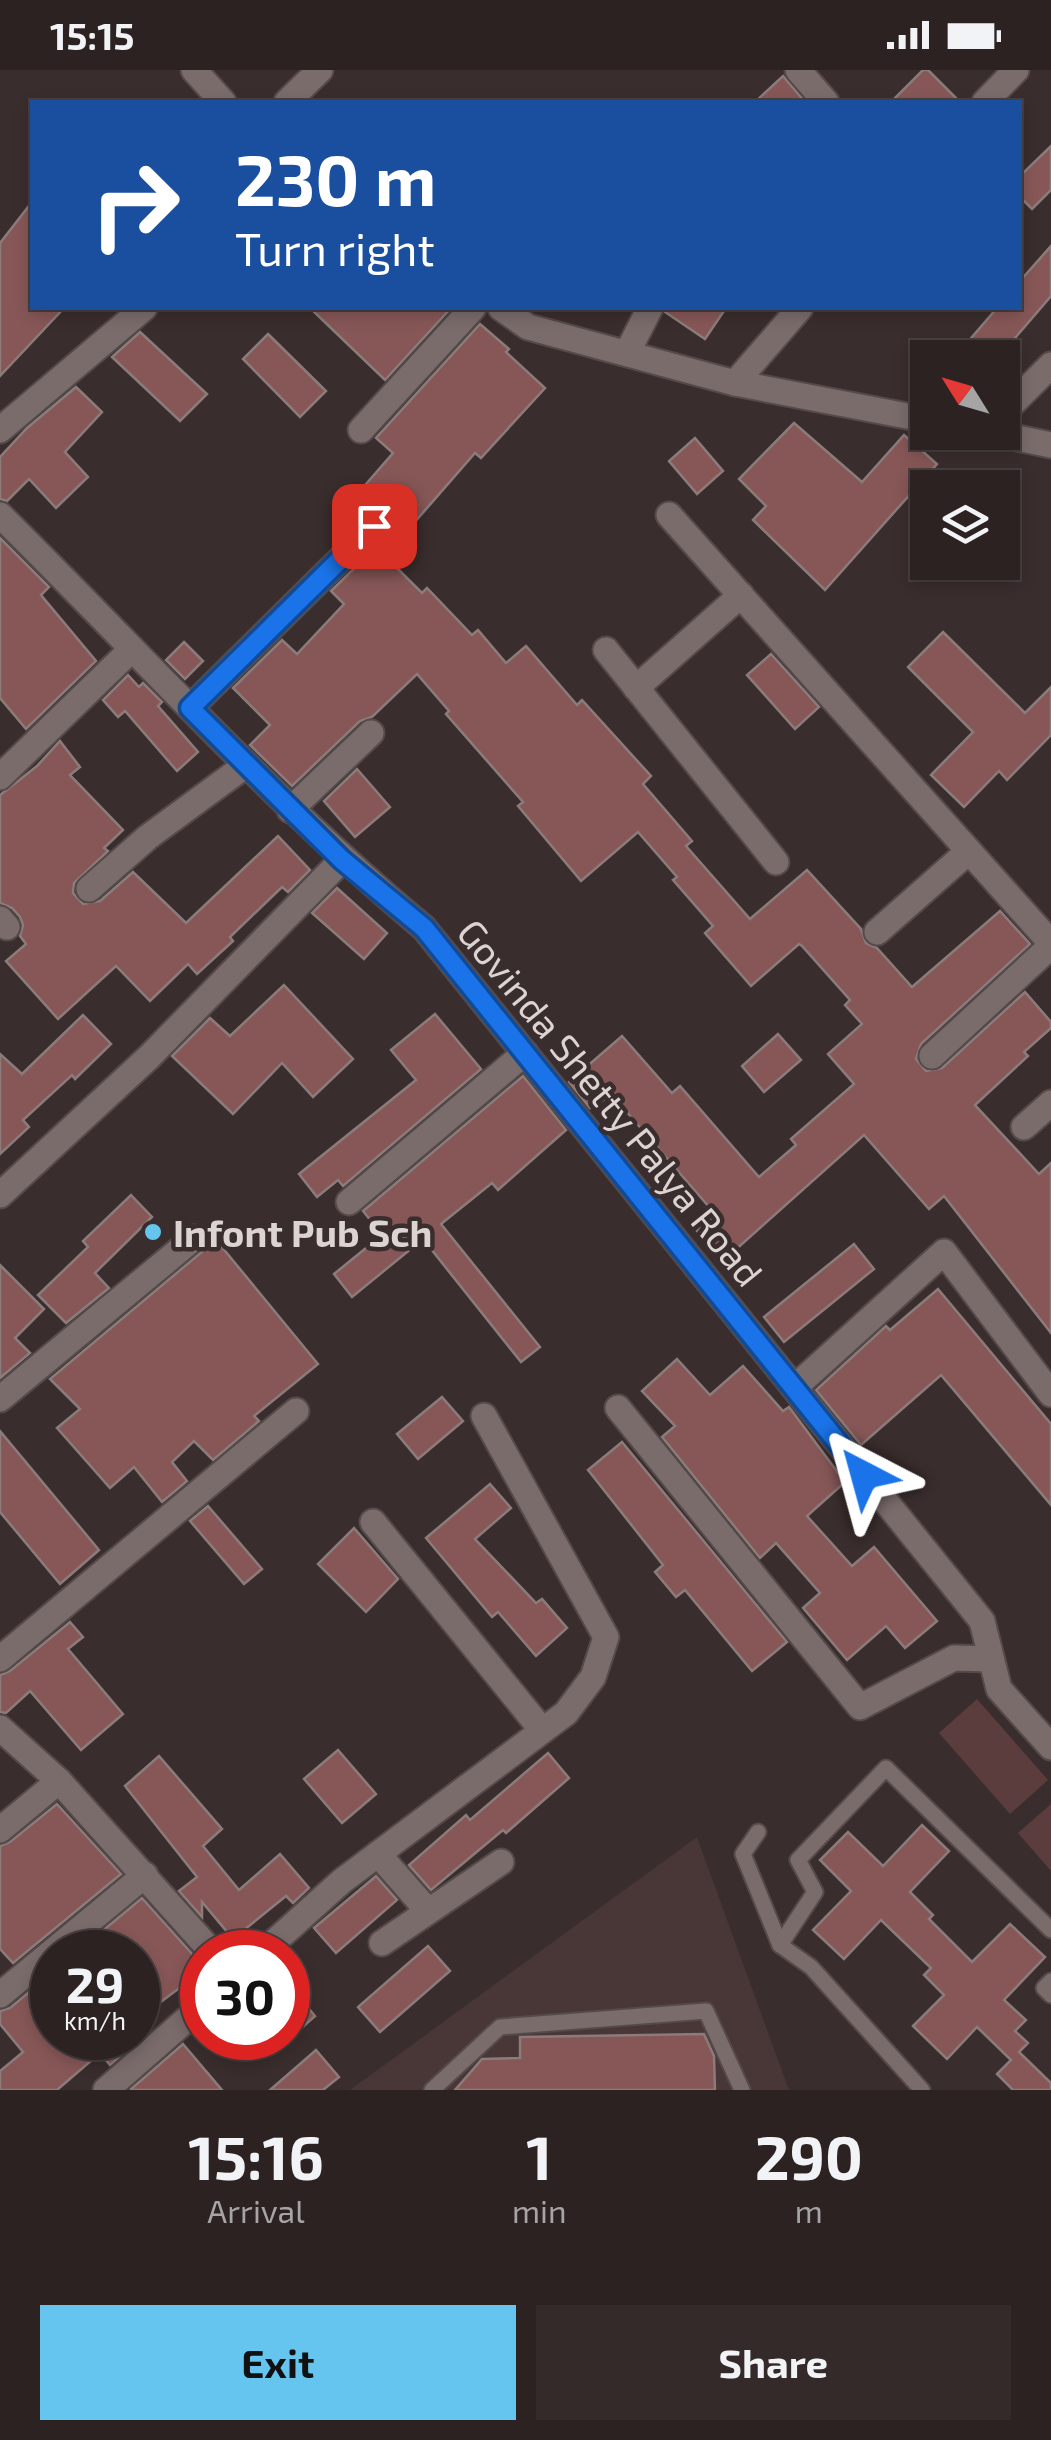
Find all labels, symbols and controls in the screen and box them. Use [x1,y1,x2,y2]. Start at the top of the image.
text: 15:15 [50,12,135,58]
text: 230 m [235,136,436,220]
icon: right [70,140,200,270]
text: Turn right [235,221,435,275]
north arrow [910,340,1020,450]
map controls [910,340,1020,580]
button: layers [910,470,1020,580]
pin [332,484,417,569]
icon: arrive [347,499,402,554]
street label: Govinda Shetty Palya Road [449,909,773,1295]
place label: Infont Pub Sch [173,1209,432,1255]
marker: Infont Pub Sch [142,1221,164,1243]
position arrow [812,1423,916,1527]
speed limit sign: 30 [180,1930,310,2060]
text: 29 [66,1953,124,2013]
text: km/h [64,2005,126,2035]
text: 15:16 [188,2120,324,2192]
text: 1 [526,2120,552,2192]
text: 290 [755,2120,863,2192]
text: Arrival [207,2191,305,2229]
text: min [512,2191,567,2229]
text: m [795,2191,823,2229]
button: Exit [40,2305,516,2420]
button: Share [536,2305,1011,2420]

